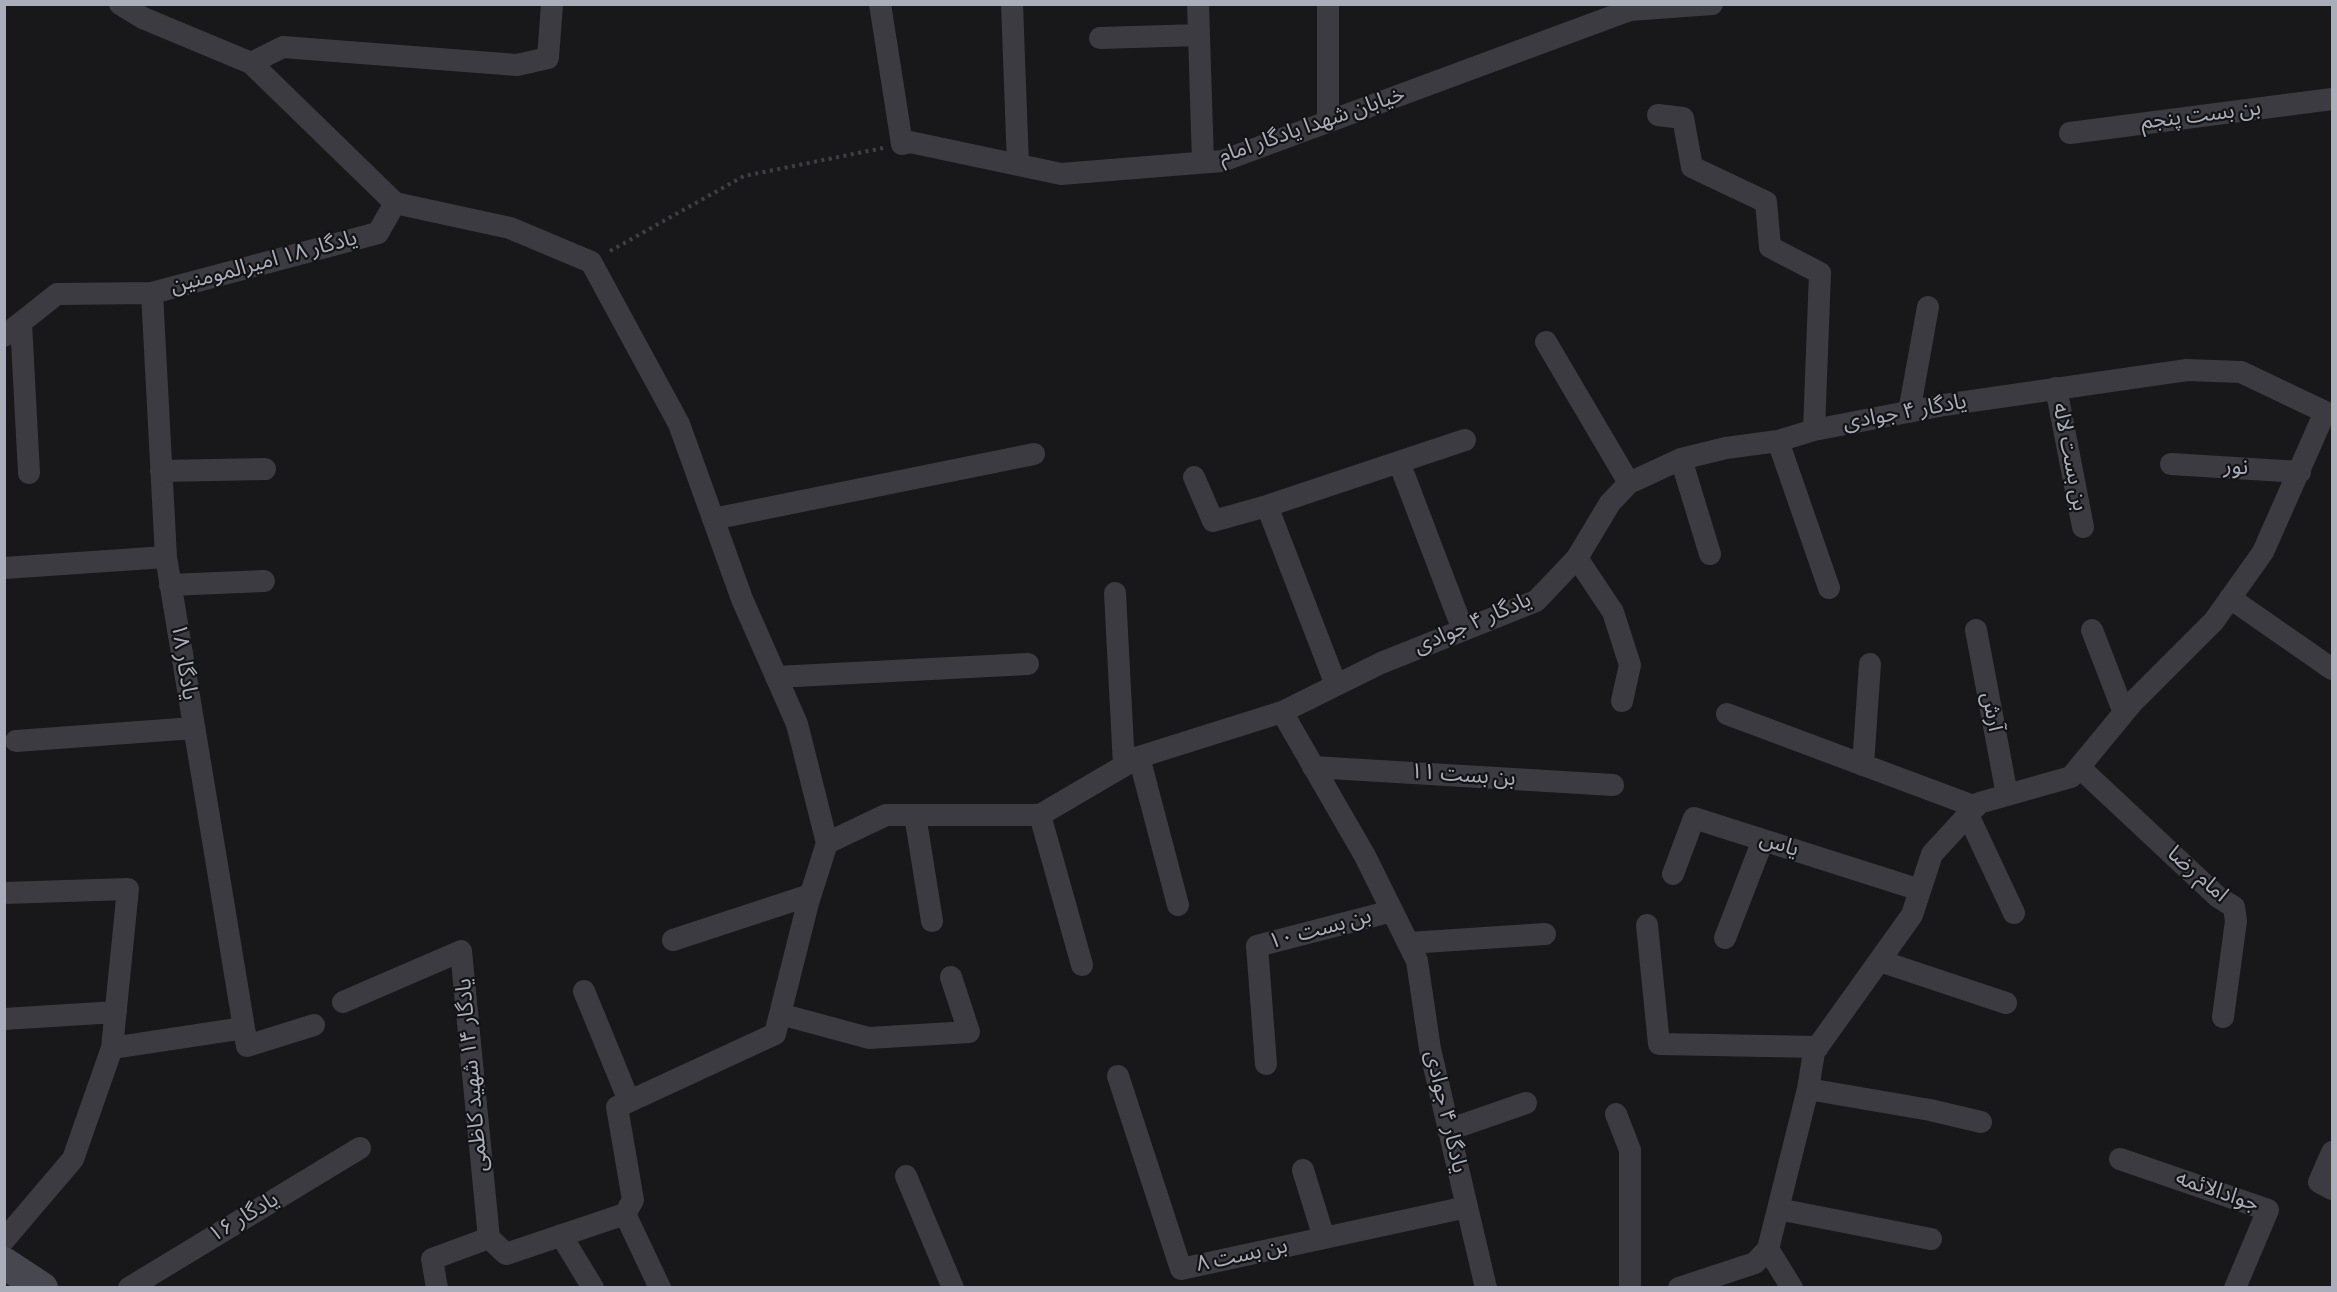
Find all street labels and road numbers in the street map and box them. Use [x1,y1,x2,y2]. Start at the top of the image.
street label: خیابان شهدا یادگار امام [1215,82,1409,170]
street label: بن بست پنجم [2139,96,2263,136]
street label: یادگار ۱۸ امیرالمومنین [168,225,360,301]
street label: یادگار ۴ جوادی [1841,389,1969,437]
street label: بن بست لاله [2046,401,2092,513]
street label: نور [2223,454,2249,482]
street label: یادگار ۴ جوادی [1410,587,1536,661]
street label: یادگار ۱۸ [164,622,202,702]
street label: آرش [1974,690,2008,734]
street label: بن بست ۱۱ [1409,759,1517,793]
street label: یاس [1756,826,1802,864]
street label: امام رضا [2161,841,2233,909]
street label: بن بست ۱۰ [1266,904,1374,956]
street label: یادگار ۱۴ شهید کاظمی [451,977,495,1173]
street label: یادگار ۴ جوادی [1418,1048,1472,1176]
street label: جوادالائمه [2172,1165,2262,1219]
street label: یادگار ۱۶ [204,1187,284,1249]
street label: بن بست ۸ [1194,1233,1290,1279]

